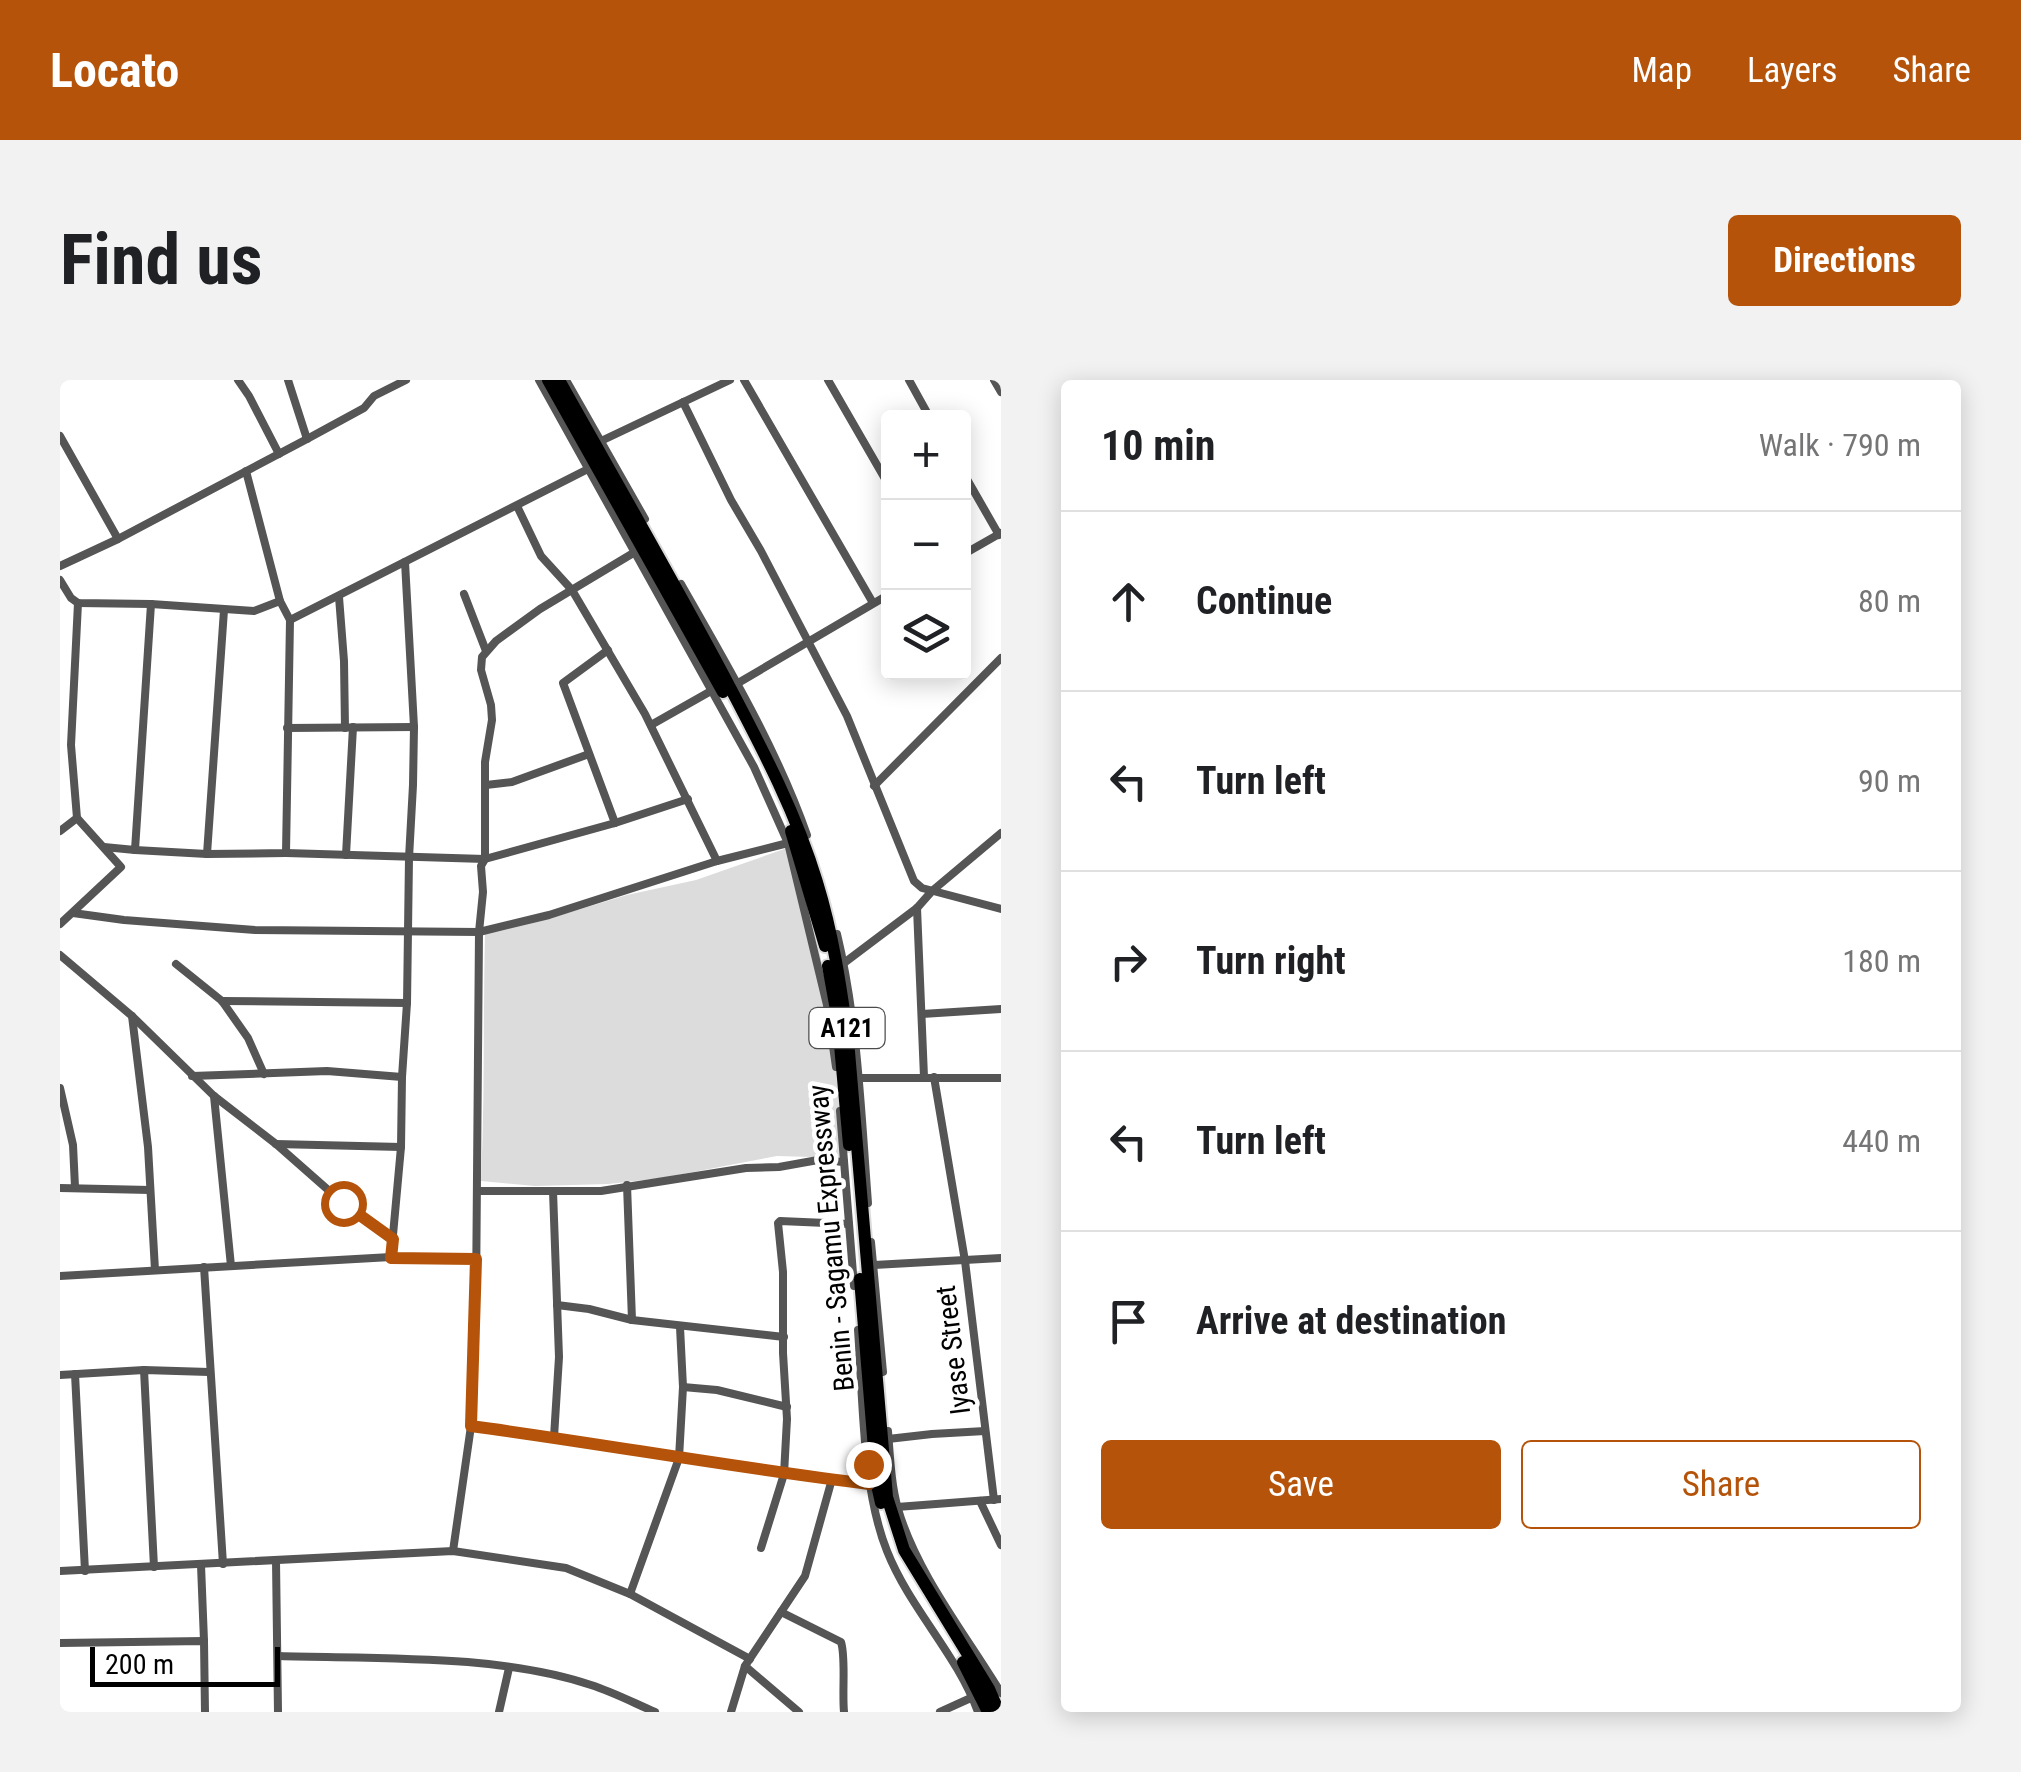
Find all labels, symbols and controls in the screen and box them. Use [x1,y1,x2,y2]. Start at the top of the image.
text: Locato [50,42,179,99]
text: Map [1631,50,1692,91]
text: Layers [1747,50,1837,91]
text: Share [1892,50,1971,91]
button: Directions [1728,215,1961,306]
text: Find us [60,219,262,301]
map controls [881,410,971,680]
button: + [881,410,971,500]
text: 10 min [1101,421,1216,470]
text: Walk · 790 m [1759,426,1921,464]
button: − [881,500,971,590]
icon: ahead [1101,574,1156,629]
text: Continue [1196,579,1332,623]
text: 80 m [1858,582,1921,620]
button: layers [881,590,971,680]
icon: left [1101,754,1156,809]
text: Turn left [1196,759,1326,803]
text: 90 m [1858,762,1921,800]
icon: right [1101,934,1156,989]
text: Turn right [1196,939,1346,983]
text: 180 m [1842,942,1921,980]
road number: A121 [810,1008,884,1048]
street label: Benin - Sagamu Expressway [801,1083,861,1393]
icon: left [1101,1114,1156,1169]
text: Turn left [1196,1119,1326,1163]
text: 440 m [1842,1122,1921,1160]
route start [321,1181,367,1227]
street label: Iyase Street [929,1284,977,1416]
icon: arrive [1101,1294,1156,1349]
text: Arrive at destination [1196,1299,1506,1343]
button: Save [1101,1440,1501,1529]
button: Share [1521,1440,1921,1529]
route end [846,1442,892,1488]
scale bar [90,1642,280,1686]
text: 200 m [105,1648,174,1681]

